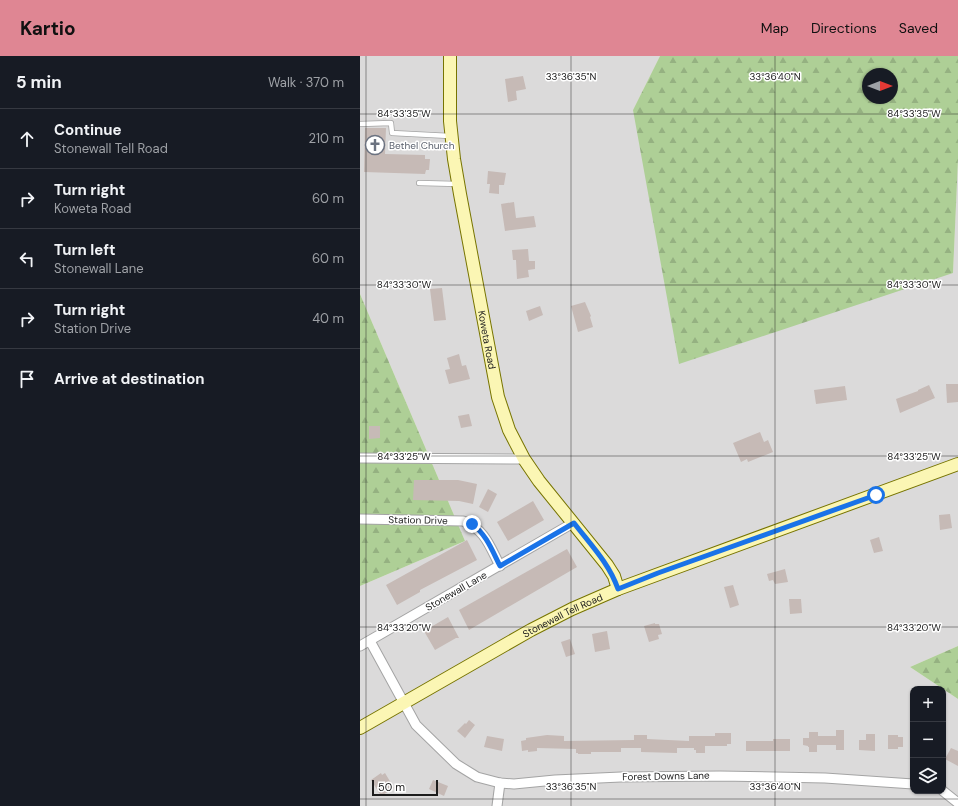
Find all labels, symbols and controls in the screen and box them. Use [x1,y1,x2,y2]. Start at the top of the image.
text: Kartio [20,16,76,41]
text: Map [761,19,789,37]
text: Directions [811,19,877,37]
text: Saved [899,19,938,37]
north arrow [862,68,898,104]
text: 33°36'35"N [546,70,596,83]
text: 33°36'40"N [749,70,801,83]
text: 5 min [16,71,62,93]
text: Walk · 370 m [268,74,344,91]
text: 84°33'35"W [377,107,431,120]
text: 84°33'35"W [887,107,941,120]
text: Continue [54,120,122,140]
icon: ahead [16,128,38,150]
text: 210 m [309,130,344,147]
church icon: Bethel Church [364,134,386,156]
place label: Bethel Church [389,139,455,152]
text: Stonewall Tell Road [54,140,168,157]
text: Turn right [54,180,125,200]
icon: right [16,188,38,210]
text: 60 m [312,190,344,207]
text: Koweta Road [54,200,131,217]
text: Turn left [54,240,115,260]
icon: left [16,248,38,270]
text: 60 m [312,250,344,267]
text: Stonewall Lane [54,260,144,277]
text: 84°33'30"W [377,278,431,291]
text: 84°33'30"W [887,278,941,291]
text: Turn right [54,300,125,320]
icon: right [16,308,38,330]
street label: Koweta Road [475,309,499,370]
text: 40 m [312,310,344,327]
text: Station Drive [54,320,131,337]
icon: arrive [16,368,38,390]
text: Arrive at destination [54,369,205,389]
text: 84°33'25"W [377,450,431,463]
text: 84°33'25"W [887,450,941,463]
route start [867,486,885,504]
street label: Station Drive [388,513,448,527]
route end [463,515,481,533]
street label: Stonewall Lane [423,568,489,614]
street label: Stonewall Tell Road [520,590,605,640]
text: 84°33'20"W [377,621,431,634]
text: 84°33'20"W [887,621,941,634]
map controls [910,686,946,794]
button: + [910,686,946,722]
button: − [910,722,946,758]
button: layers [910,758,946,794]
street label: Forest Downs Lane [622,769,710,783]
scale bar [372,778,438,797]
text: 50 m [378,780,405,794]
text: 33°36'35"N [546,780,596,793]
text: 33°36'40"N [749,780,801,793]

